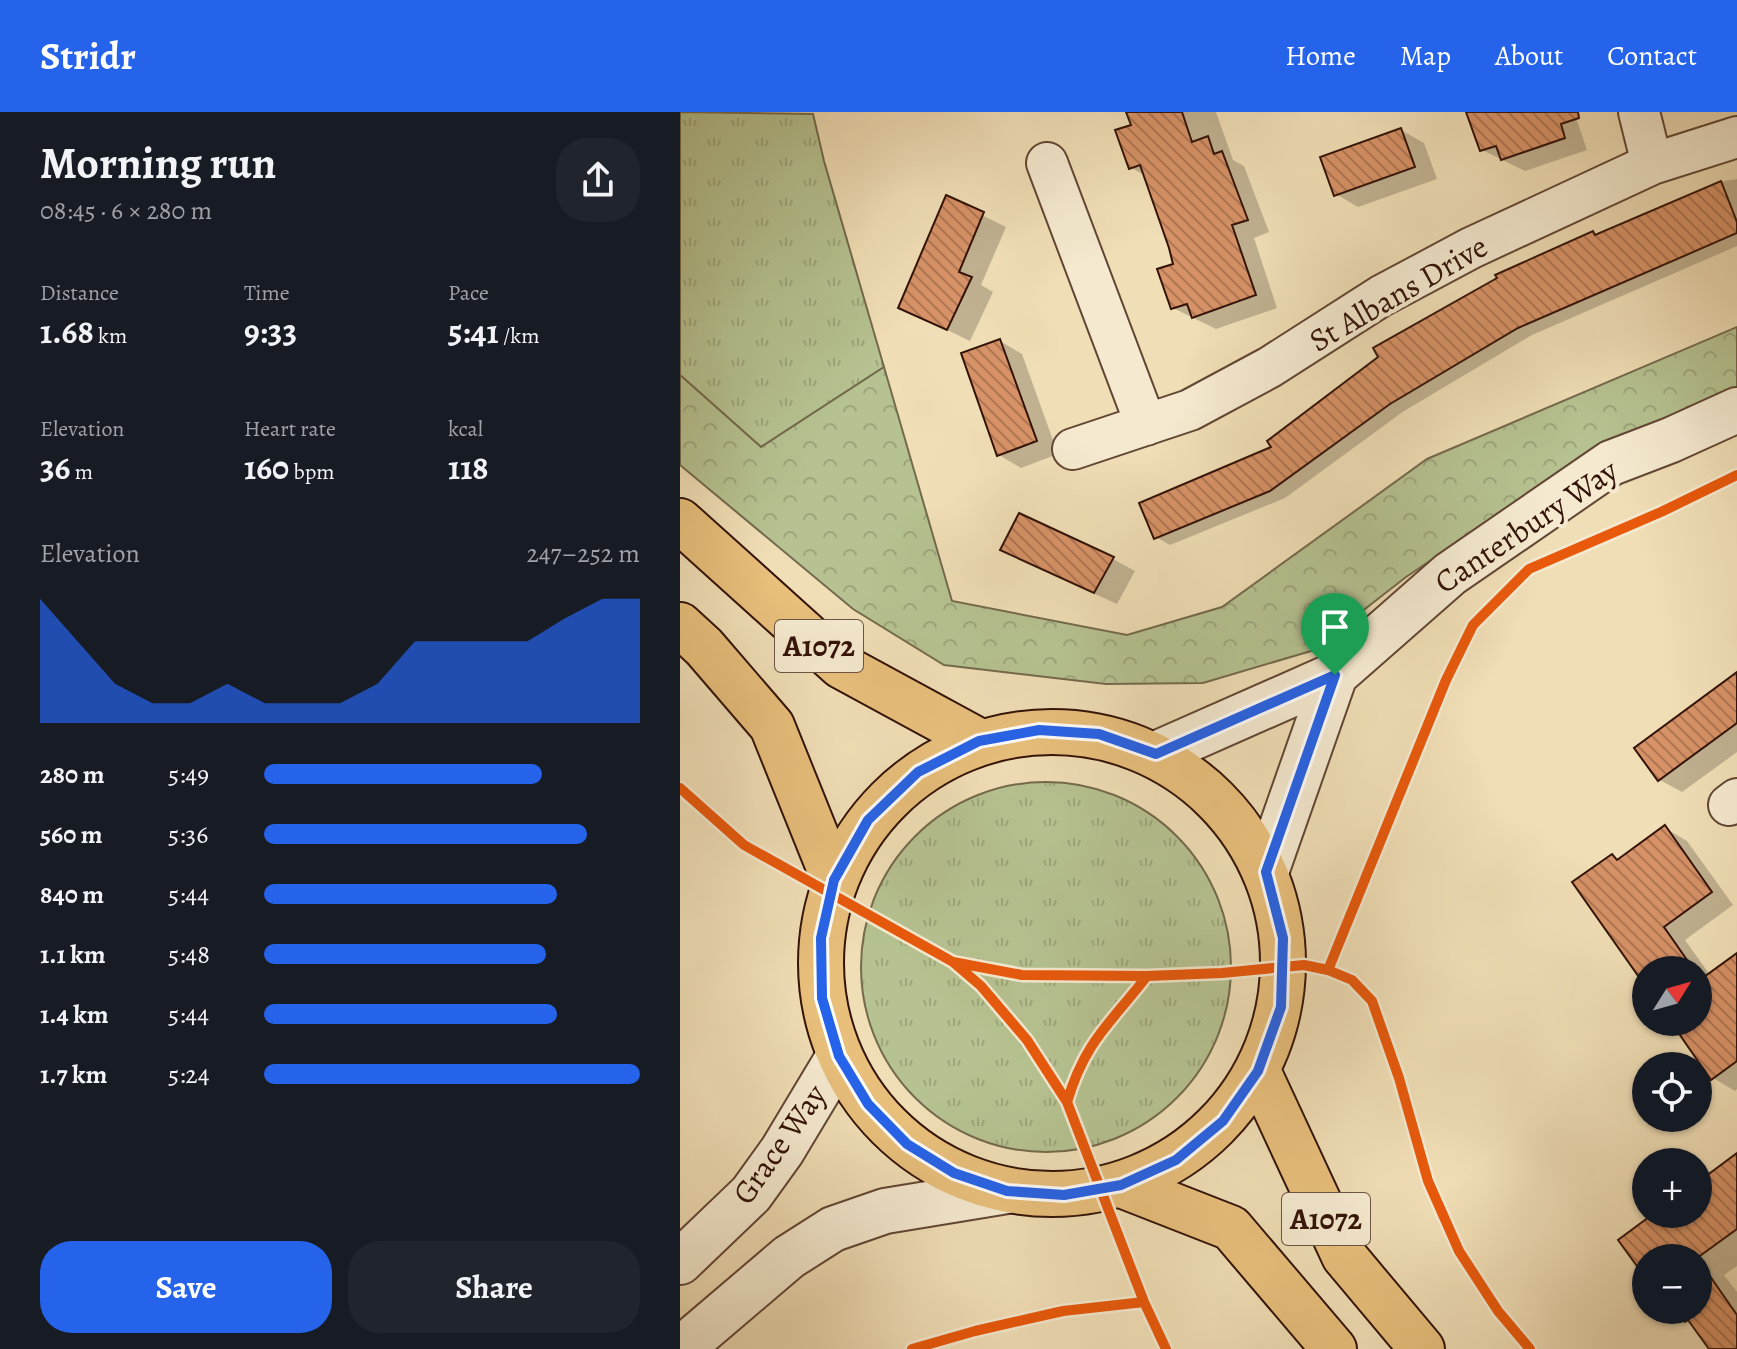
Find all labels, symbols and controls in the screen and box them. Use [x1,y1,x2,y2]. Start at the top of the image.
text: Stridr [40,30,136,82]
text: Home [1285,37,1356,75]
text: Map [1400,37,1451,75]
text: About [1495,37,1563,75]
text: Contact [1607,37,1697,75]
text: Morning run [40,133,276,193]
button: share [556,138,640,222]
text: 08:45 · 6 × 280 m [40,193,212,228]
street label: St Albans Drive [1301,224,1495,362]
text: Distance [40,278,119,308]
text: Time [244,278,290,308]
text: Pace [448,278,489,308]
text: 1.68 [40,308,94,355]
text: 9:33 [244,308,297,355]
text: 5:41 [448,308,499,355]
text: km [94,321,127,351]
text: /km [499,321,540,351]
text: Elevation [40,414,124,444]
text: Heart rate [244,414,336,444]
text: kcal [448,414,483,444]
text: 36 [40,444,71,491]
text: 160 [244,444,289,491]
text: 118 [448,444,489,491]
street label: Canterbury Way [1426,448,1627,604]
text: m [71,457,93,487]
text: bpm [289,457,335,487]
text: Elevation [40,536,140,571]
text: 247–252 m [526,536,640,571]
pin [1301,593,1369,675]
icon: arrive [1313,605,1357,649]
road number: A1072 [775,620,863,672]
text: 280 m [40,757,104,792]
text: 5:49 [168,757,209,792]
text: 560 m [40,817,103,852]
text: 5:36 [168,817,208,852]
text: 840 m [40,877,104,912]
text: 5:44 [168,877,209,912]
text: 1.1 km [40,937,106,972]
text: 5:48 [168,937,210,972]
north arrow [1632,956,1712,1036]
map controls [1632,956,1712,1324]
text: 1.4 km [40,997,108,1032]
text: 5:44 [168,997,209,1032]
button: locate [1632,1052,1712,1132]
text: 1.7 km [40,1057,107,1092]
text: 5:24 [168,1057,210,1092]
street label: Grace Way [722,1075,837,1213]
button: + [1632,1148,1712,1228]
road number: A1072 [1282,1193,1370,1245]
button: Save [40,1241,332,1333]
button: Share [348,1241,640,1333]
button: − [1632,1244,1712,1324]

